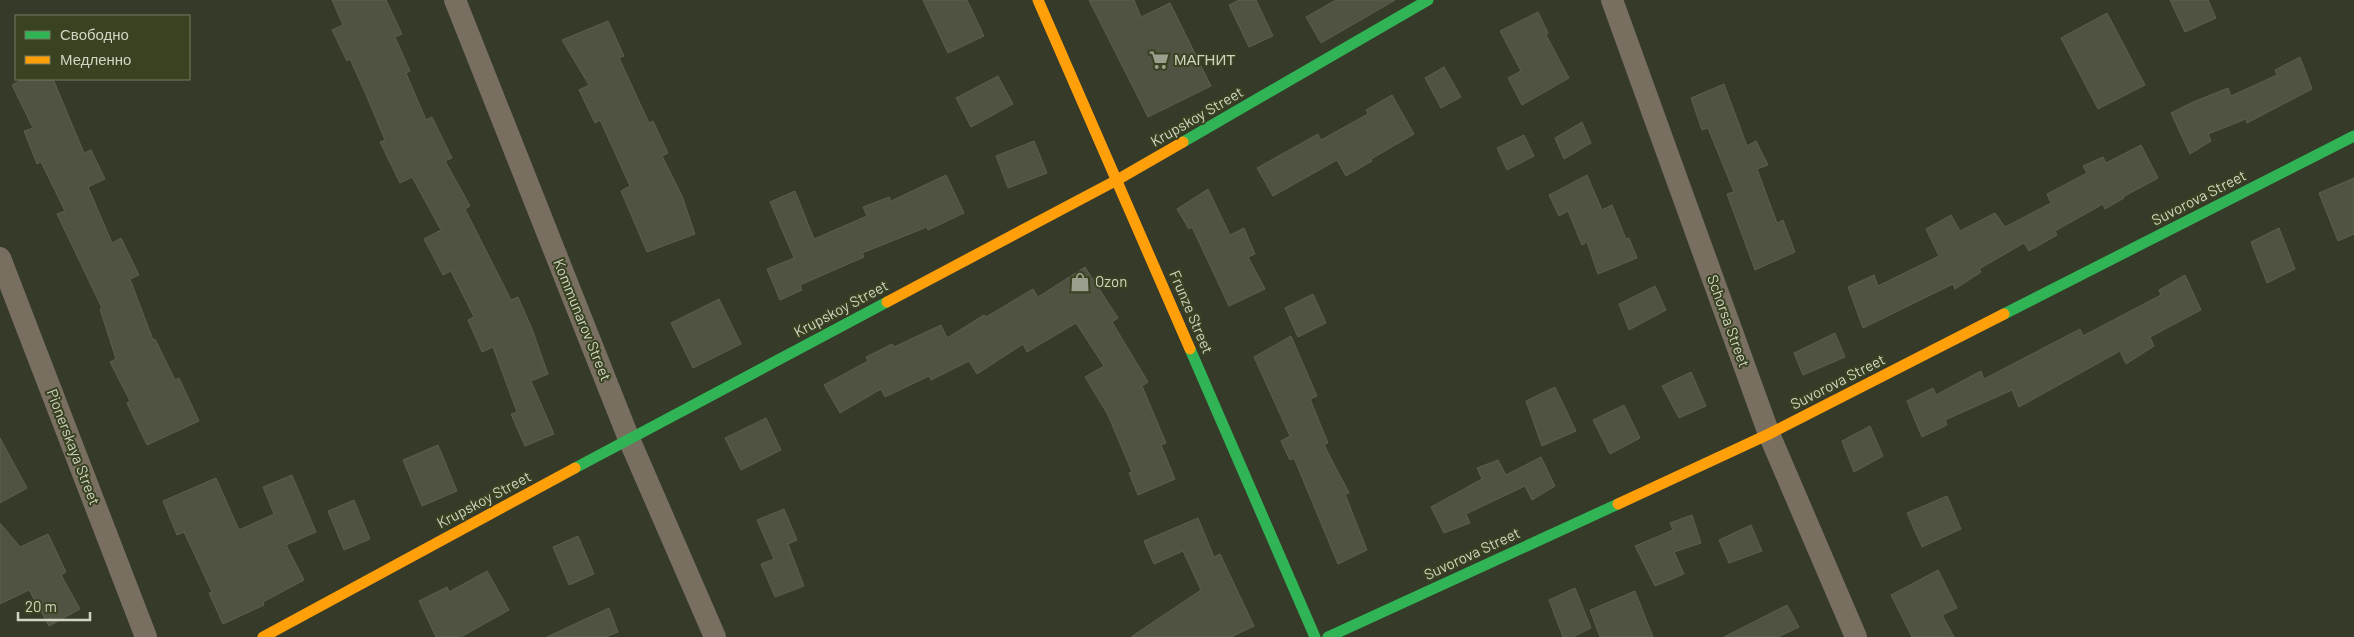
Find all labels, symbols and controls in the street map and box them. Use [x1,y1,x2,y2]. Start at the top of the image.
legend [15,15,190,80]
text: Свободно [60,25,129,43]
supermarket icon: МАГНИТ [1148,49,1170,71]
text: Медленно [60,50,131,68]
place label: МАГНИТ [1174,50,1235,68]
street label: Krupskoy Street [1147,82,1246,150]
street label: Suvorova Street [2148,166,2249,229]
street label: Kommunarov Street [550,256,616,383]
street label: Frunze Street [1166,267,1218,356]
shop icon: Ozon [1069,271,1091,293]
place label: Ozon [1095,272,1127,290]
street label: Schorsa Street [1704,272,1754,369]
street label: Krupskoy Street [790,276,891,341]
street label: Suvorova Street [1787,350,1888,413]
street label: Pionerskaya Street [44,386,104,507]
street label: Krupskoy Street [433,467,534,532]
street label: Suvorova Street [1421,523,1522,583]
scale bar [18,590,90,622]
text: 20 m [25,597,57,615]

